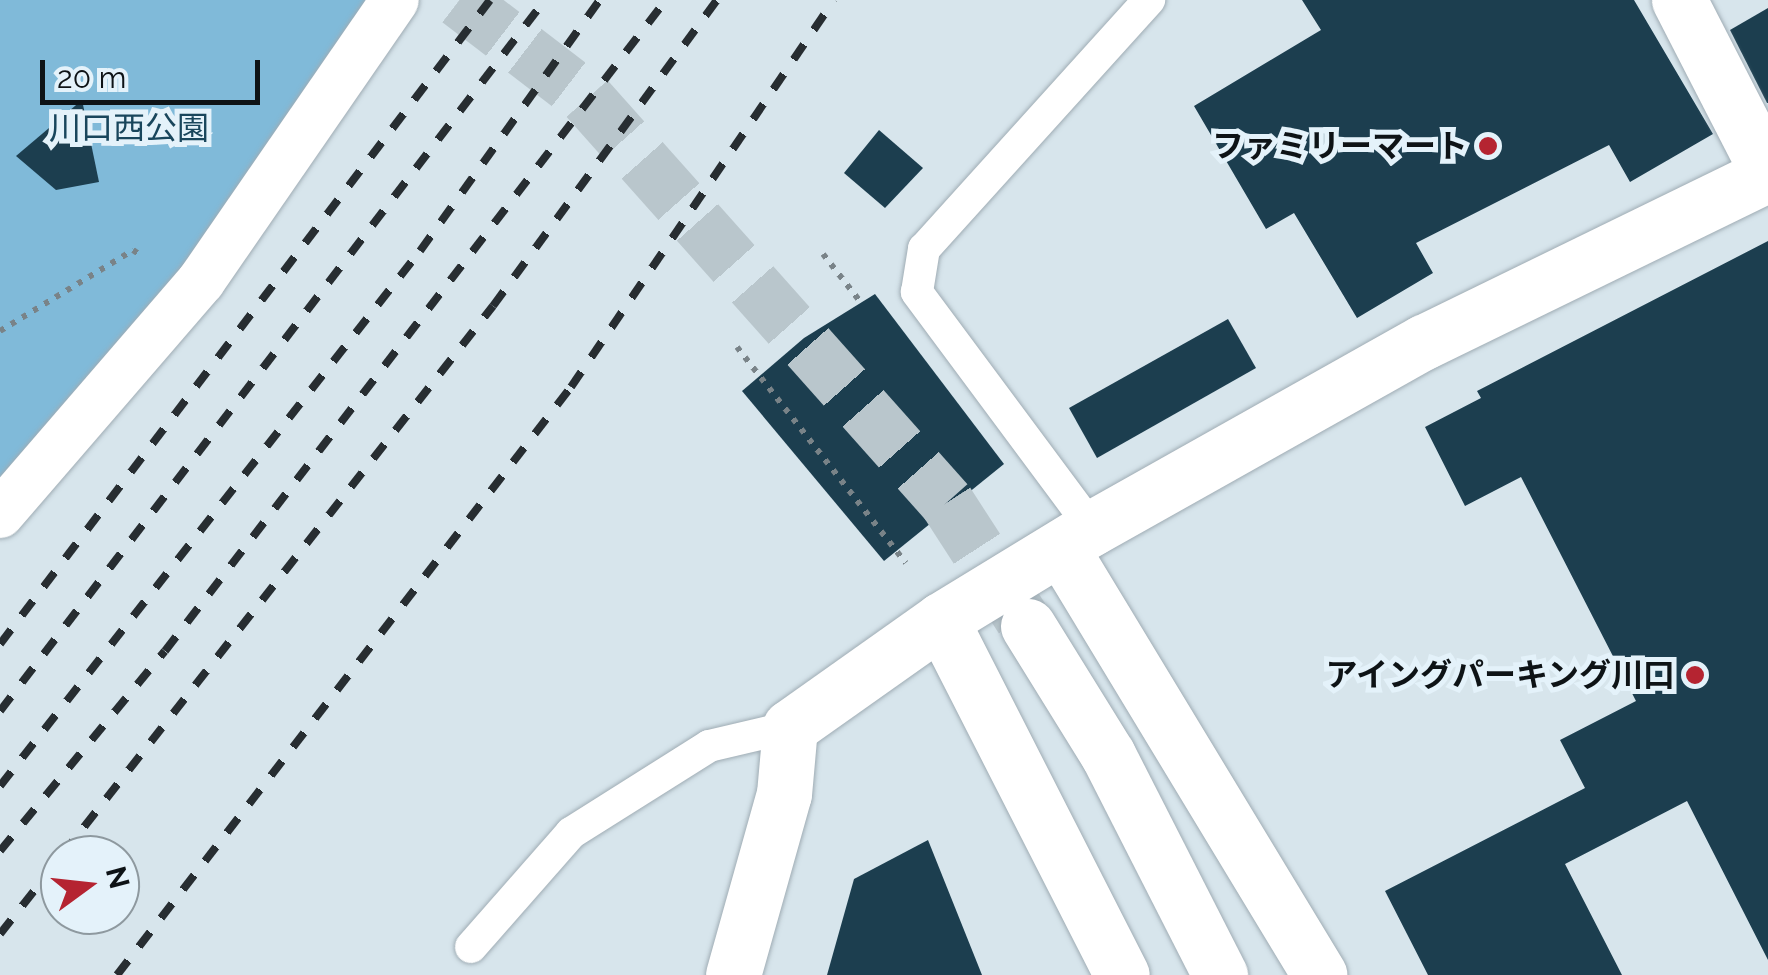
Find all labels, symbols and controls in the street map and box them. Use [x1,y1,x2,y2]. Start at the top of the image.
scale bar [45,40,265,102]
text: 20 m [57,60,126,95]
park label: 川口西公園 [49,109,209,147]
place label: ファミリーマート [1212,127,1468,165]
marker: ファミリーマート [1477,135,1499,157]
place label: アイングパーキング川口 [1323,656,1675,694]
marker: アイングパーキング川口 [1684,664,1706,686]
north arrow [40,835,140,935]
text: N [99,863,136,892]

